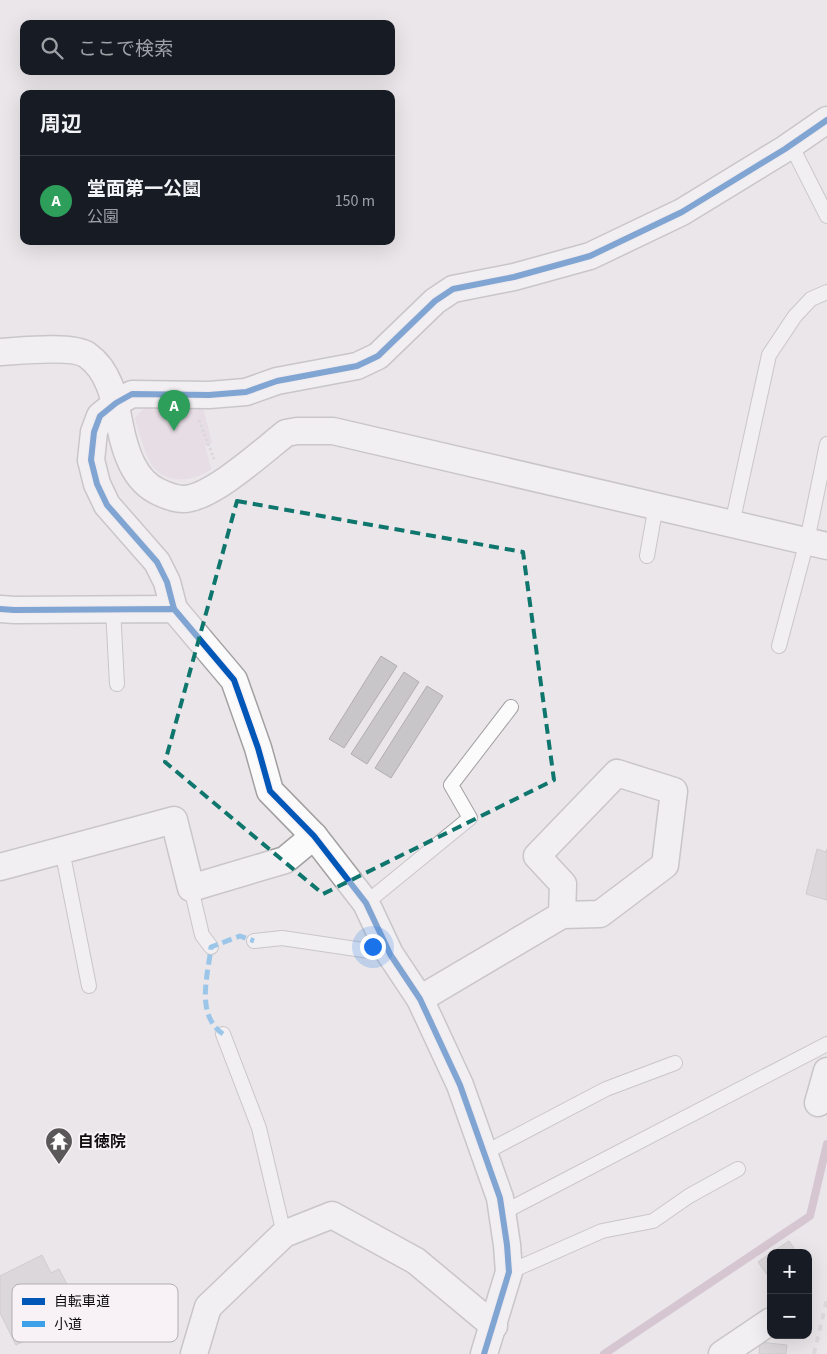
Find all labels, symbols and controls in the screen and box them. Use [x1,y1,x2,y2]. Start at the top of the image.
search box [20,20,395,75]
icon: search [38,34,66,62]
text: ここで検索 [78,36,173,63]
text: 周辺 [40,109,82,139]
text: 堂面第一公園 [87,176,201,203]
text: A [51,190,61,212]
text: 150 m [335,190,375,212]
text: 公園 [87,206,119,228]
pin: A [158,390,190,431]
your location [360,934,386,960]
temple icon: 自徳院 [44,1126,74,1165]
place label: 自徳院 [78,1131,126,1153]
map controls [767,1249,812,1339]
button: + [767,1249,812,1294]
legend [12,1284,178,1342]
text: 自転車道 [54,1292,110,1312]
button: − [767,1294,812,1339]
text: 小道 [54,1315,82,1335]

